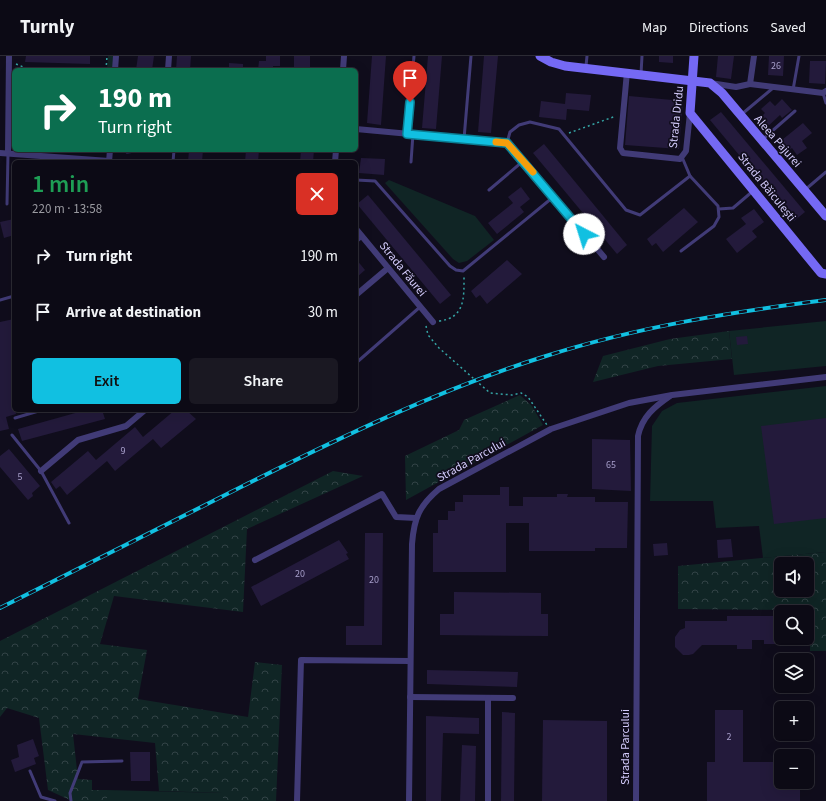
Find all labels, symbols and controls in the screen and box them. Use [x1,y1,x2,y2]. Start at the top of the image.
text: Turnly [20,14,74,41]
text: Map [642,18,667,38]
text: Directions [689,18,748,38]
text: Saved [770,18,806,38]
house number: 26 [771,59,781,73]
pin [393,61,427,102]
icon: arrive [399,67,421,89]
text: 190 m [98,78,172,118]
icon: right [32,84,84,136]
street label: Strada Dridu [665,85,688,149]
street label: Aleea Pajurei [750,111,805,171]
text: Turn right [98,115,172,140]
street label: Strada Băiculești [734,149,800,225]
text: 1 min [32,167,89,202]
button: close [296,173,338,215]
text: 220 m · 13:58 [32,200,102,218]
position arrow [563,213,605,255]
street label: Strada Făurei [375,238,430,300]
icon: right [32,245,54,267]
text: Turn right [66,246,132,267]
text: 190 m [300,246,338,267]
icon: arrive [32,301,54,323]
text: Arrive at destination [66,302,201,323]
text: 30 m [308,302,338,323]
button: Exit [32,358,181,404]
button: Share [189,358,338,404]
street label: Strada Parcului [434,435,509,486]
house number: 9 [121,444,126,458]
house number: 65 [606,458,616,472]
house number: 5 [18,470,23,484]
map controls [774,557,814,789]
button: sound [774,557,814,597]
house number: 20 [295,567,305,581]
house number: 20 [369,573,379,587]
button: search [774,605,814,645]
button: layers [774,653,814,693]
button: + [774,701,814,741]
street label: Strada Parcului [617,709,634,785]
house number: 2 [727,730,732,744]
button: − [774,749,814,789]

